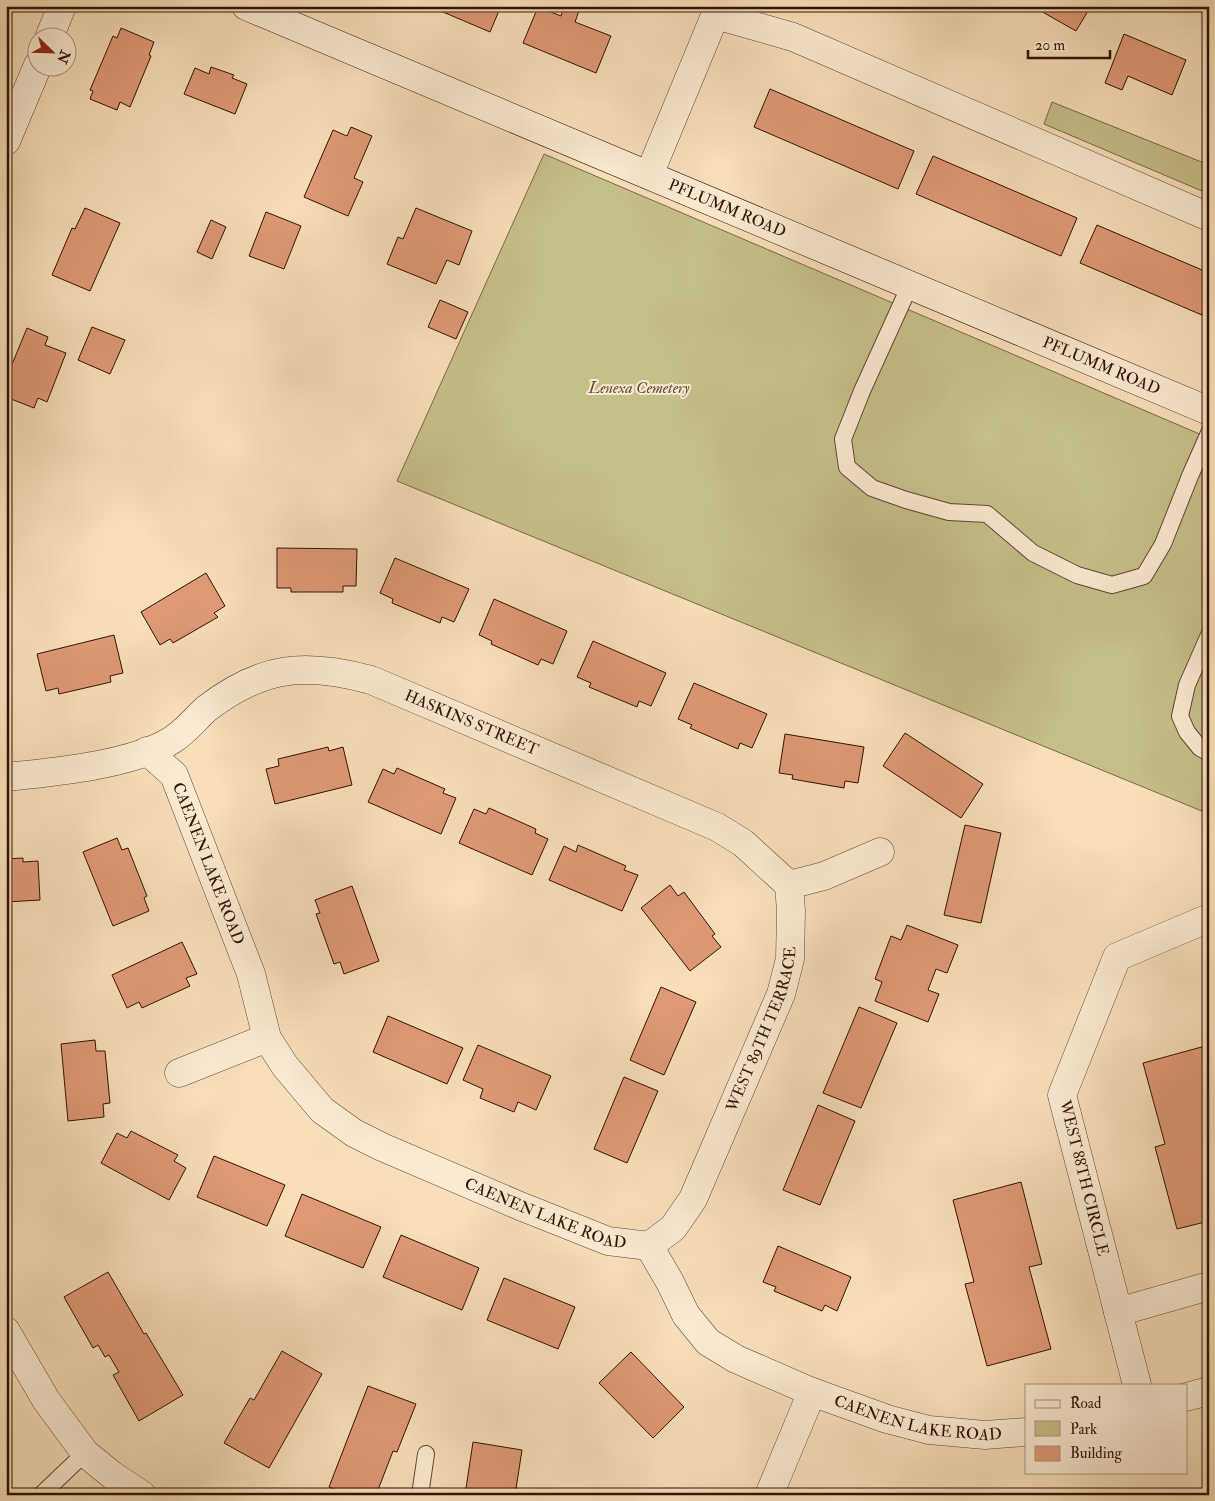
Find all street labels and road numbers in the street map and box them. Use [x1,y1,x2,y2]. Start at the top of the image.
street label: PFLUMM ROAD [665,175,789,242]
street label: PFLUMM ROAD [1040,332,1163,399]
street label: HASKINS STREET [402,685,542,760]
street label: CAENEN LAKE ROAD [168,780,249,947]
street label: WEST 89TH TERRACE [721,946,800,1116]
street label: WEST 88TH CIRCLE [1055,1097,1113,1258]
street label: CAENEN LAKE ROAD [462,1174,627,1253]
street label: CAENEN LAKE ROAD [831,1391,1003,1445]

